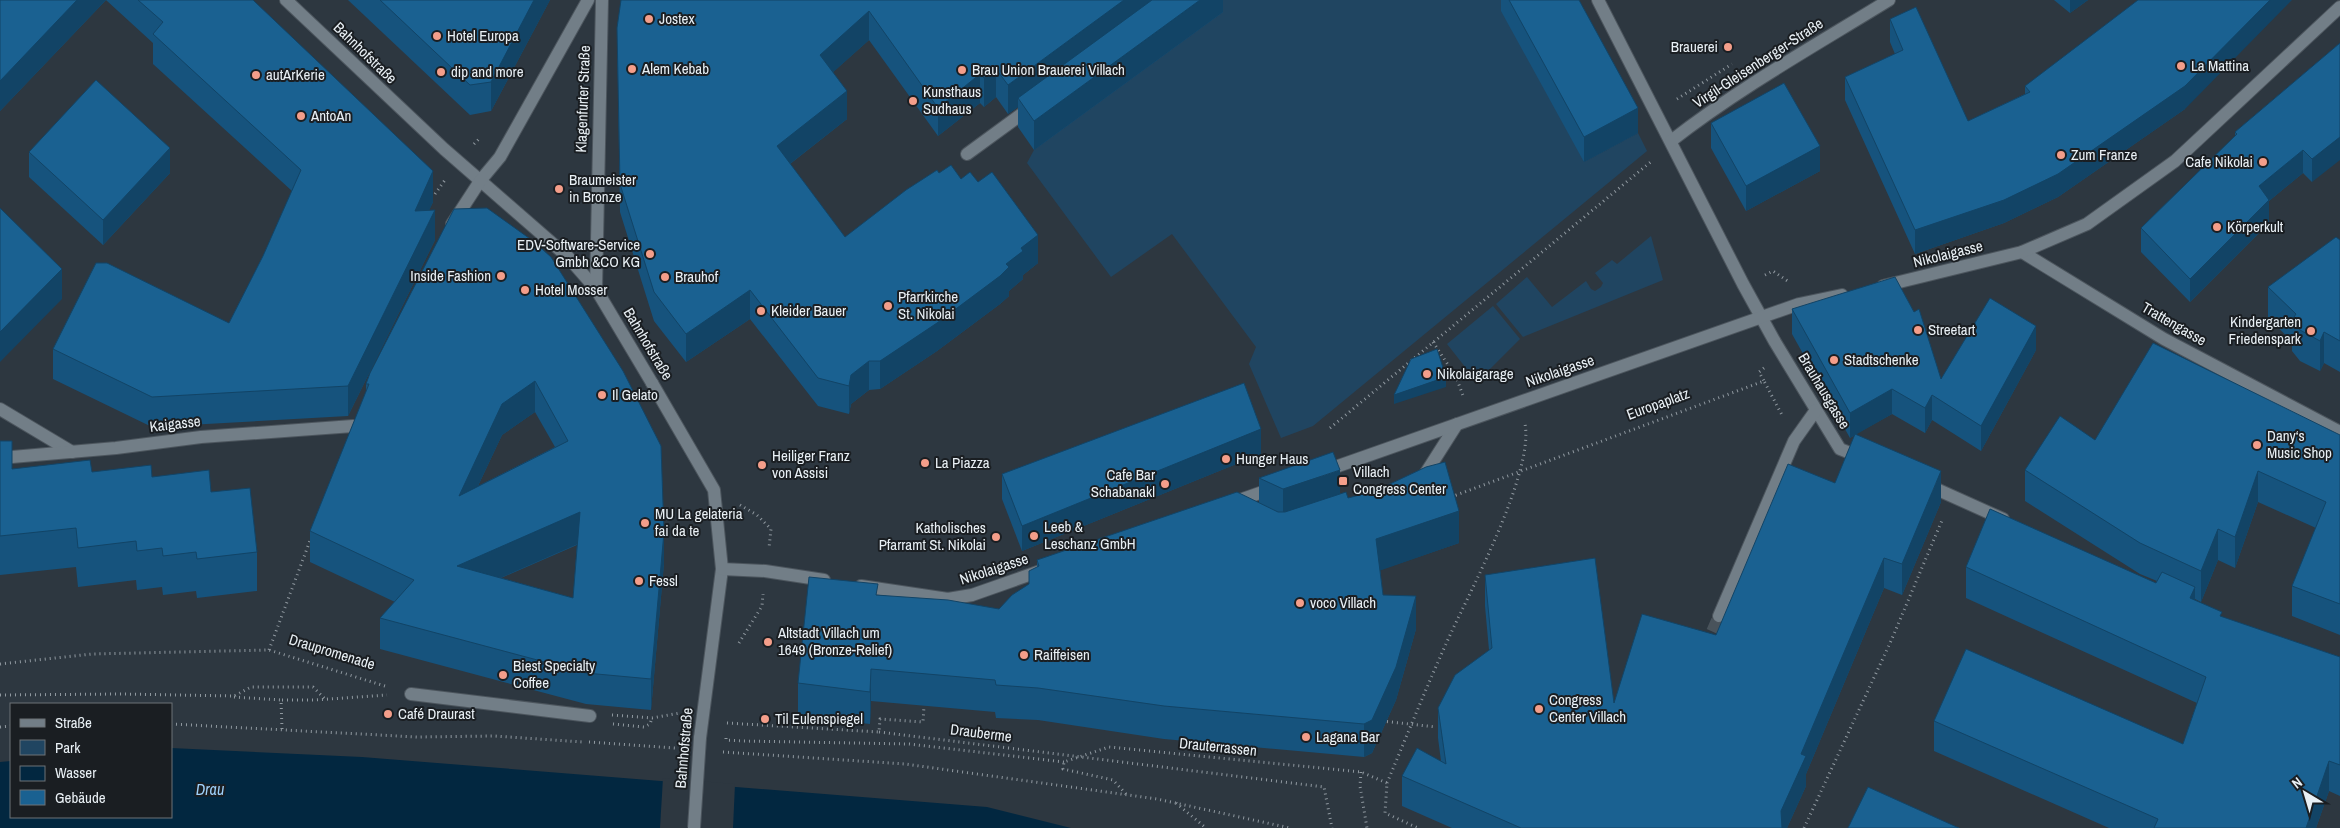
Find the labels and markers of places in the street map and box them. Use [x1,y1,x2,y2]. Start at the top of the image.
place label: Jostex [659,8,695,29]
marker: Jostex [643,13,655,25]
place label: Hotel Europa [447,25,519,46]
marker: Hotel Europa [431,30,443,42]
place label: Brauerei [1671,36,1718,57]
marker: Brauerei [1722,41,1734,53]
place label: La Mattina [2191,55,2249,76]
place label: Alem Kebab [641,58,709,79]
place label: Brau Union Brauerei Villach [972,59,1125,80]
marker: La Mattina [2175,60,2187,72]
place label: dip and more [451,61,524,82]
marker: Alem Kebab [626,63,638,75]
place label: autArKerie [266,64,325,85]
marker: Brau Union Brauerei Villach [956,64,968,76]
marker: dip and more [435,66,447,78]
marker: autArKerie [250,69,262,81]
place label: Kunsthaus Sudhaus [923,81,981,119]
marker: Kunsthaus Sudhaus [907,95,919,107]
place label: AntoAn [310,105,351,126]
marker: AntoAn [295,110,307,122]
place label: Zum Franze [2071,144,2137,165]
marker: Zum Franze [2055,149,2067,161]
place label: Cafe Nikolai [2185,151,2253,172]
marker: Cafe Nikolai [2257,156,2269,168]
place label: Braumeister in Bronze [569,169,636,207]
marker: Braumeister in Bronze [553,183,565,195]
place label: Körperkult [2227,216,2284,237]
marker: Körperkult [2211,221,2223,233]
place label: EDV-Software-Service Gmbh &CO KG [517,234,640,272]
marker: EDV-Software-Service Gmbh &CO KG [644,248,656,260]
place label: Inside Fashion [410,265,491,286]
place label: Brauhof [675,266,719,287]
marker: Inside Fashion [495,270,507,282]
marker: Brauhof [659,271,671,283]
place label: Hotel Mosser [535,279,607,300]
marker: Hotel Mosser [519,284,531,296]
place label: Pfarrkirche St. Nikolai [898,286,958,324]
place label: Kleider Bauer [771,300,846,321]
marker: Pfarrkirche St. Nikolai [882,300,894,312]
marker: Kleider Bauer [755,305,767,317]
place label: Kindergarten Friedenspark [2229,311,2302,349]
place label: Streetart [1928,319,1976,340]
marker: Streetart [1912,324,1924,336]
marker: Kindergarten Friedenspark [2305,325,2317,337]
place label: Stadtschenke [1844,349,1919,370]
marker: Stadtschenke [1828,354,1840,366]
place label: Nikolaigarage [1437,363,1514,384]
marker: Nikolaigarage [1421,368,1433,380]
place label: Il Gelato [612,384,658,405]
marker: Il Gelato [596,389,608,401]
place label: Dany‘s Music Shop [2267,425,2332,463]
marker: Dany‘s Music Shop [2251,439,2263,451]
place label: Heiliger Franz von Assisi [772,445,850,483]
place label: Hunger Haus [1236,448,1308,469]
place label: La Piazza [935,452,990,473]
marker: Hunger Haus [1220,453,1232,465]
marker: La Piazza [919,457,931,469]
marker: Heiliger Franz von Assisi [756,459,768,471]
place label: Villach Congress Center [1353,461,1446,499]
place label: Cafe Bar Schabanakl [1091,464,1155,502]
marker: Villach Congress Center [1337,475,1349,487]
marker: Cafe Bar Schabanakl [1159,478,1171,490]
place label: MU La gelateria fai da te [655,503,743,541]
place label: Leeb & Leschanz GmbH [1044,516,1136,554]
marker: MU La gelateria fai da te [639,517,651,529]
place label: Katholisches Pfarramt St. Nikolai [879,517,986,555]
marker: Leeb & Leschanz GmbH [1028,530,1040,542]
marker: Katholisches Pfarramt St. Nikolai [990,531,1002,543]
place label: Fessl [649,570,678,591]
marker: Fessl [633,575,645,587]
place label: voco Villach [1310,592,1376,613]
marker: voco Villach [1294,597,1306,609]
place label: Altstadt Villach um 1649 (Bronze-Relief) [777,622,892,660]
marker: Altstadt Villach um 1649 (Bronze-Relief) [762,636,774,648]
place label: Raiffeisen [1034,644,1090,665]
marker: Raiffeisen [1018,649,1030,661]
place label: Biest Specialty Coffee [513,655,596,693]
marker: Biest Specialty Coffee [497,669,509,681]
place label: Congress Center Villach [1549,689,1626,727]
place label: Café Draurast [398,703,475,724]
marker: Congress Center Villach [1533,703,1545,715]
marker: Café Draurast [382,708,394,720]
place label: Til Eulenspiegel [775,708,863,729]
marker: Til Eulenspiegel [759,713,771,725]
place label: Lagana Bar [1316,726,1380,747]
marker: Lagana Bar [1300,731,1312,743]

